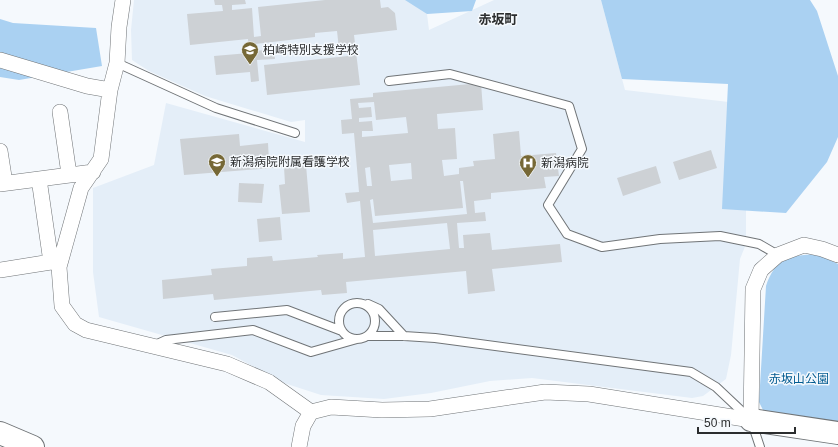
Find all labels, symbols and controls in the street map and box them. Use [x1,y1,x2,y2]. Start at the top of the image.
district label: 赤坂町 [478,12,518,27]
school or university icon: 柏崎特別支援学校 [240,40,260,65]
place label: 柏崎特別支援学校 [263,43,359,57]
school or university icon: 新潟病院附属看護学校 [207,152,227,177]
hospital icon: 新潟病院 [518,153,538,178]
place label: 新潟病院附属看護学校 [230,155,350,169]
place label: 新潟病院 [541,156,589,170]
park label: 赤坂山公園 [769,372,829,386]
scale bar [698,409,795,435]
text: 50 m [704,416,731,430]

